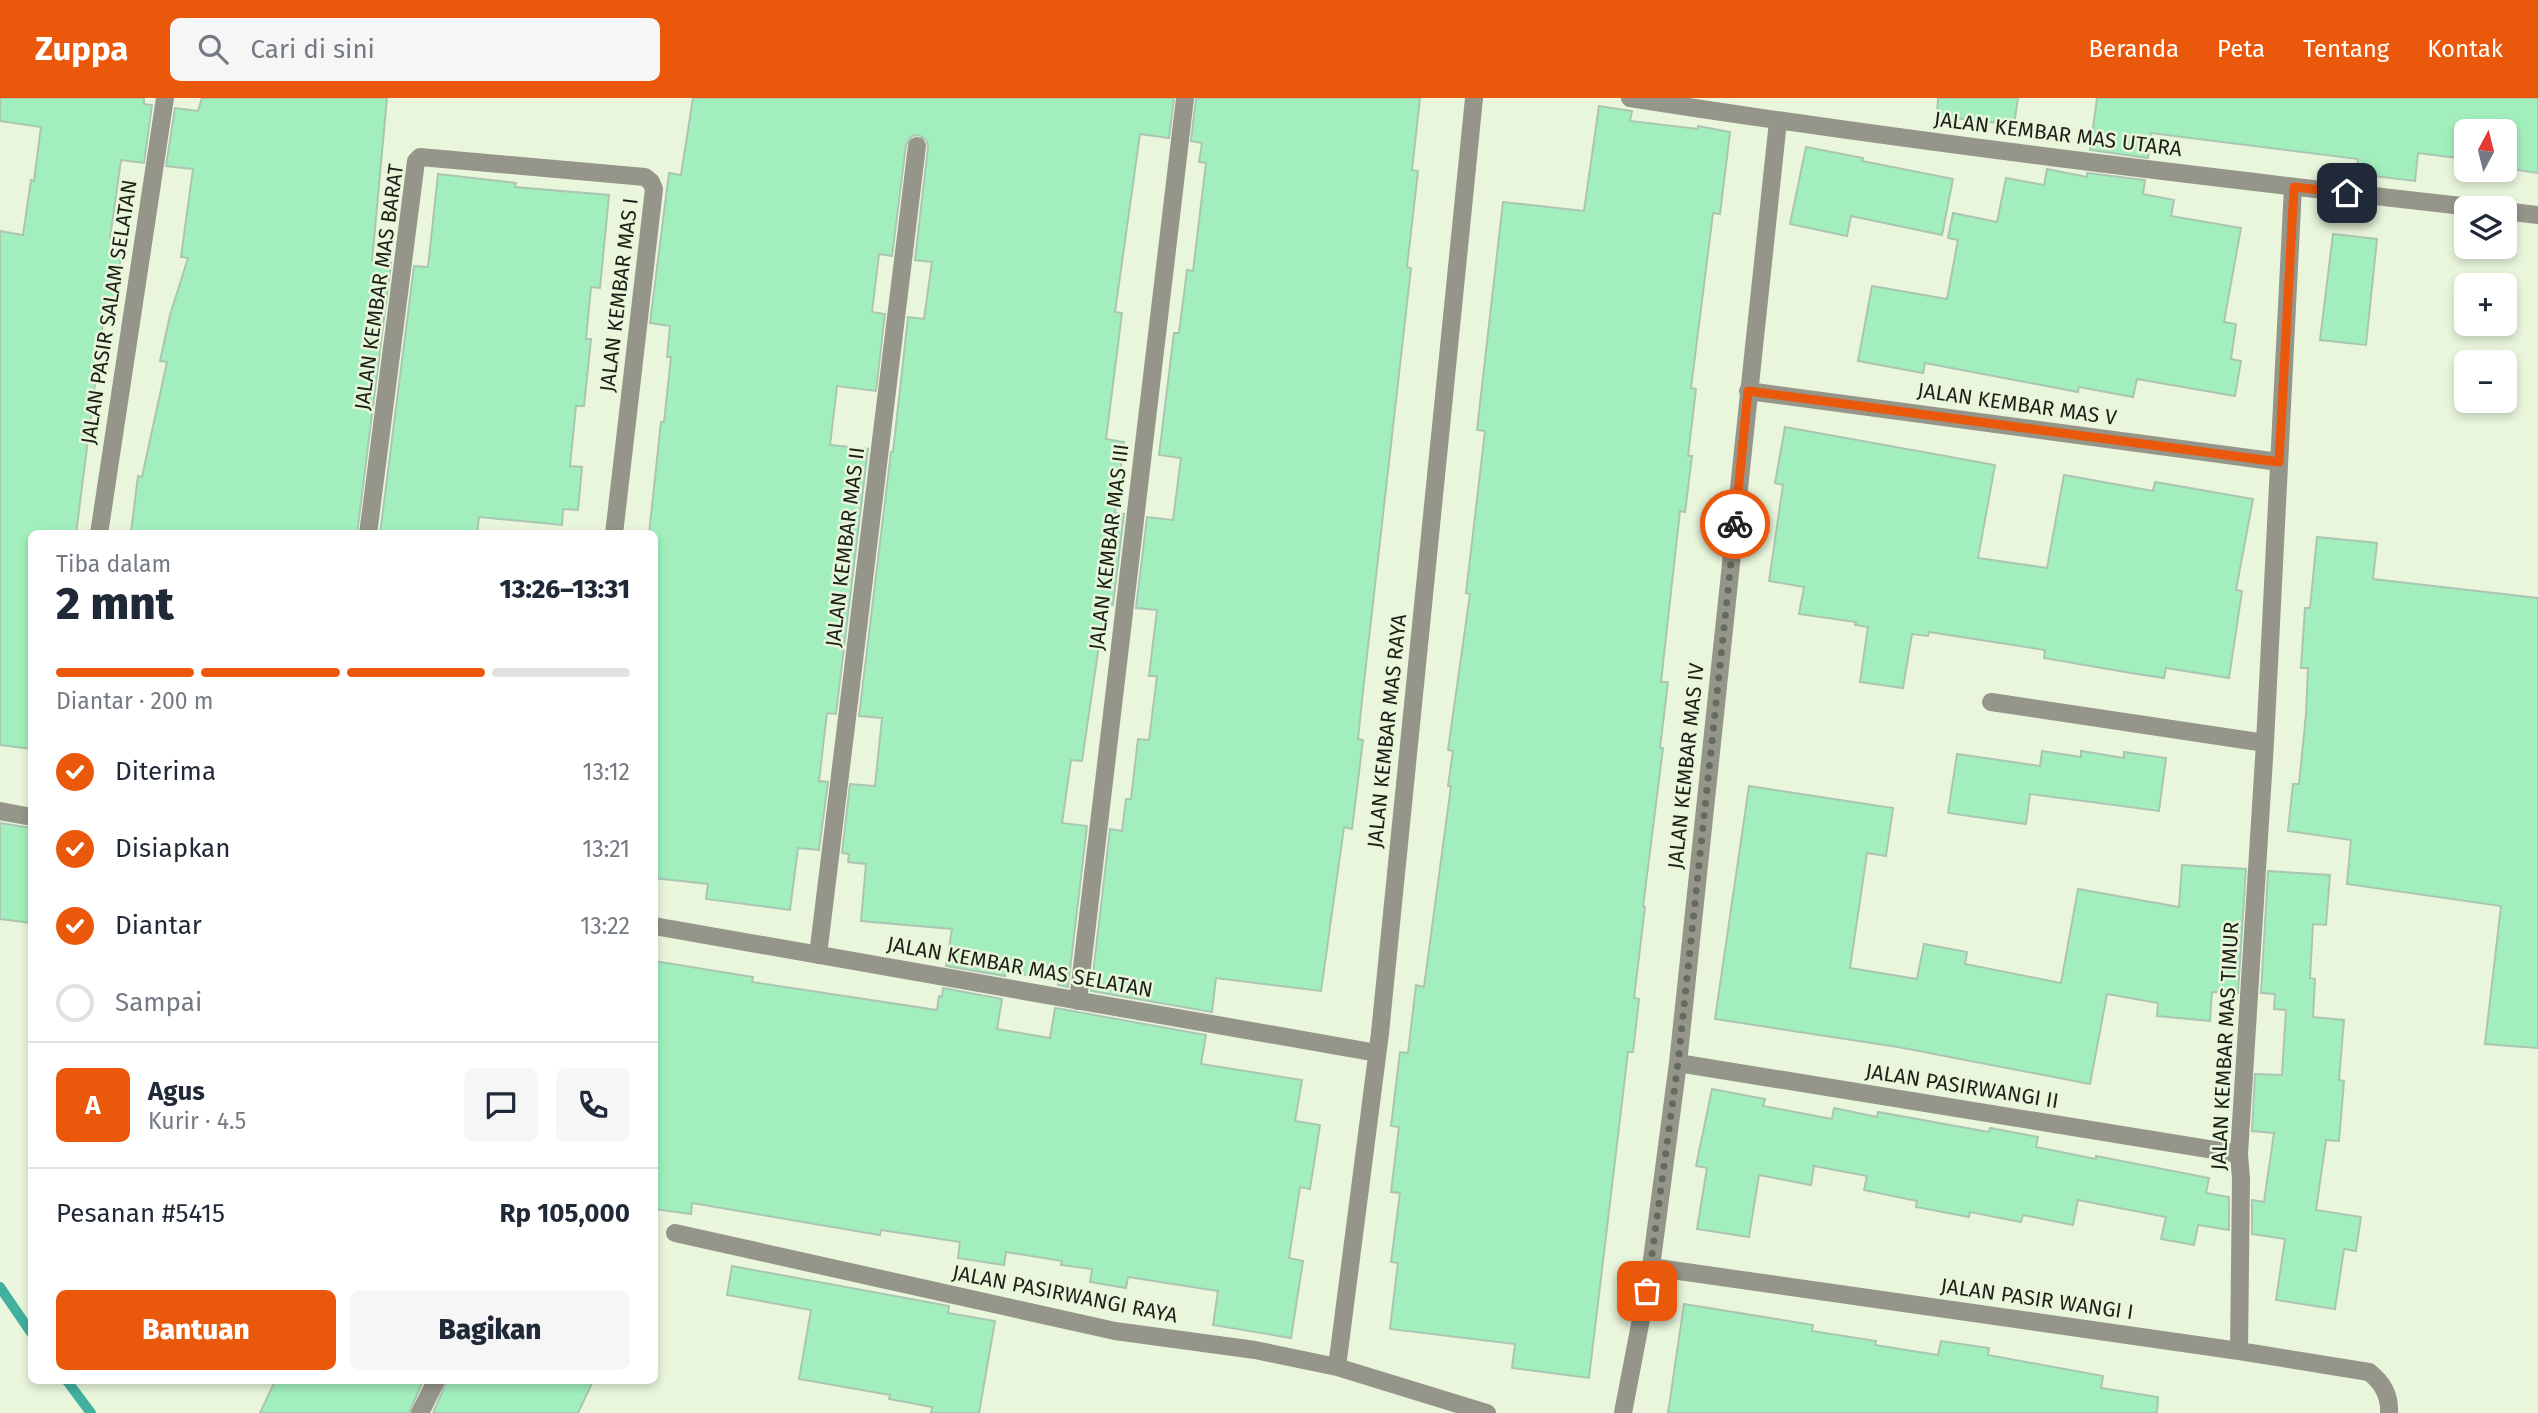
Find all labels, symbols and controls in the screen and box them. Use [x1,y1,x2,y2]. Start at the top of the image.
search box [170,18,660,81]
text: Zuppa [35,29,128,69]
icon: search [194,30,232,68]
text: Cari di sini [250,34,375,65]
text: Beranda [2088,35,2179,63]
text: Peta [2217,35,2265,63]
text: Tentang [2303,35,2389,63]
text: Kontak [2427,35,2503,63]
street label: JALAN KEMBAR MAS UTARA [1933,106,2183,162]
north arrow [2454,119,2516,182]
map controls [2454,119,2517,413]
street label: JALAN KEMBAR MAS BARAT [349,162,409,412]
pin [2317,163,2377,223]
icon: home [2328,174,2366,212]
street label: JALAN PASIR SALAM SELATAN [75,178,143,446]
street label: JALAN KEMBAR MAS I [594,196,644,394]
button: layers [2454,196,2517,259]
button: + [2454,273,2517,336]
button: − [2454,350,2517,413]
street label: JALAN KEMBAR MAS V [1916,377,2119,431]
street label: JALAN KEMBAR MAS III [1083,442,1135,652]
street label: JALAN KEMBAR MAS II [820,445,870,649]
courier [1700,489,1770,559]
icon: bike [1716,505,1754,543]
text: Tiba dalam [56,550,171,578]
text: 13:26–13:31 [499,574,630,605]
text: 2 mnt [56,576,174,631]
street label: JALAN KEMBAR MAS RAYA [1362,613,1412,849]
street label: JALAN KEMBAR MAS IV [1662,661,1710,870]
text: Diantar · 200 m [56,687,213,715]
icon: check [56,753,94,791]
text: Diterima [115,756,216,787]
text: 13:12 [583,758,630,786]
icon: check [56,830,94,868]
text: Disiapkan [115,833,230,864]
text: 13:21 [582,835,630,863]
icon: check [56,907,94,945]
text: Diantar [115,910,202,941]
text: 13:22 [580,912,630,940]
street label: JALAN KEMBAR MAS TIMUR [2205,921,2245,1171]
street label: JALAN KEMBAR MAS SELATAN [885,931,1155,1003]
text: Sampai [115,987,202,1018]
street label: JALAN PASIRWANGI II [1864,1058,2060,1114]
button: chat [464,1068,538,1142]
button: phone [556,1068,630,1142]
text: Agus [148,1076,205,1107]
text: A [85,1090,101,1121]
text: Kurir · 4.5 [148,1107,246,1135]
text: Pesanan #5415 [56,1198,225,1229]
text: Rp 105,000 [500,1198,630,1229]
street label: JALAN PASIRWANGI RAYA [950,1259,1180,1329]
pin [1617,1261,1677,1321]
icon: bag [1628,1272,1666,1310]
street label: JALAN PASIR WANGI I [1939,1273,2135,1325]
button: Bantuan [56,1290,336,1370]
button: Bagikan [350,1290,630,1370]

